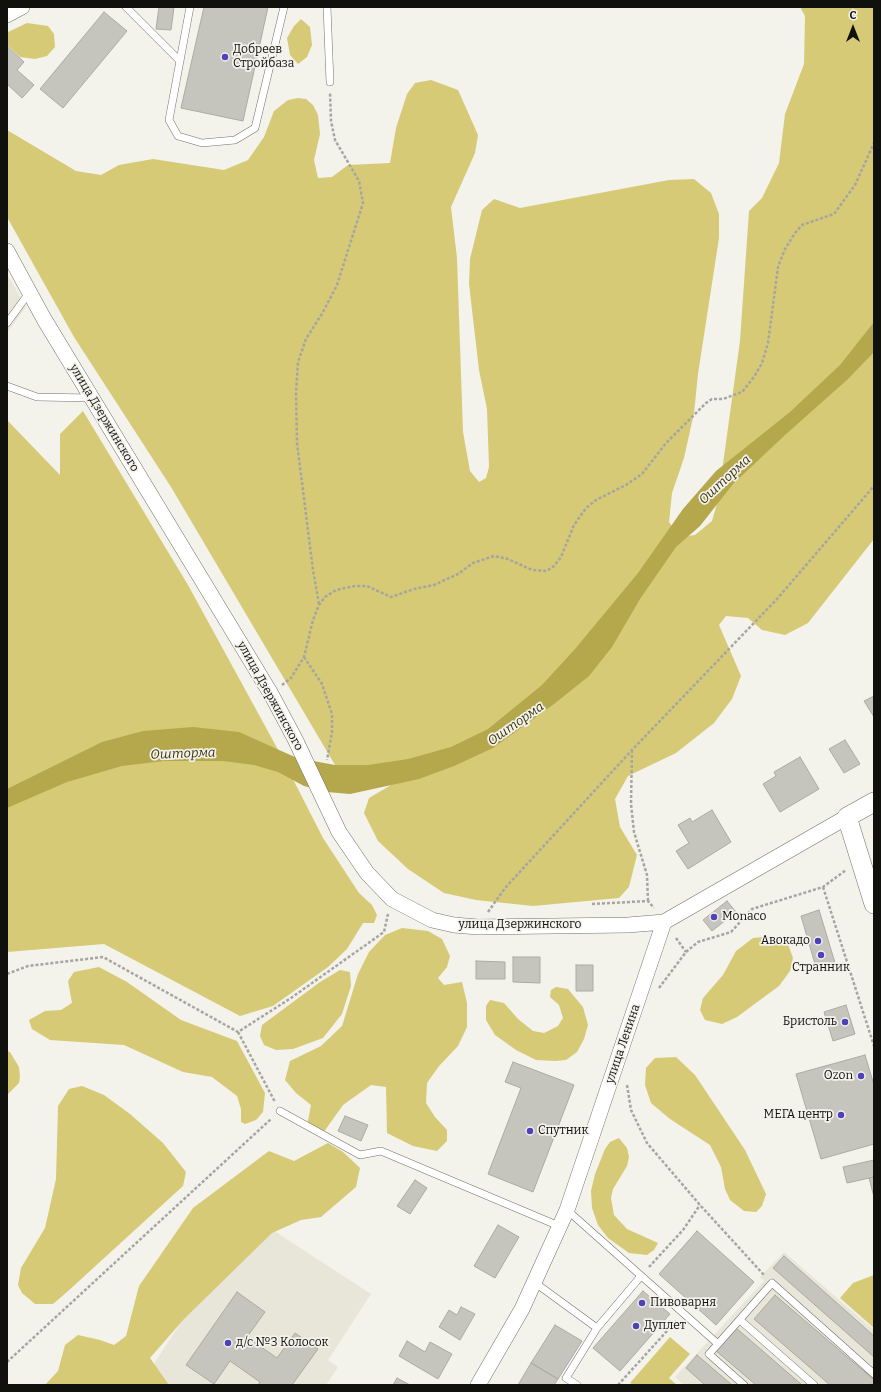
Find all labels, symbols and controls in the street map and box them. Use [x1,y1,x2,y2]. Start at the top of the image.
north arrow [833,8,873,48]
text: С [850,9,856,22]
place label: Добреев Стройбаза [233,43,294,71]
marker: Добреев Стройбаза [220,52,230,62]
street label: улица Дзержинского [66,362,142,474]
water label: Ошторма [696,452,754,508]
street label: улица Дзержинского [234,639,306,753]
water label: Ошторма [485,699,547,749]
water label: Ошторма [150,745,216,763]
place label: Monaco [722,910,766,924]
marker: Monaco [709,912,719,922]
street label: улица Дзержинского [459,918,581,932]
place label: Авокадо [761,934,810,948]
marker: Авокадо [813,936,823,946]
marker: Странник [816,950,826,960]
place label: Странник [792,961,850,975]
street label: улица Ленина [603,1002,643,1086]
place label: Бристоль [783,1015,837,1029]
marker: Бристоль [840,1017,850,1027]
place label: Ozon [824,1069,853,1083]
marker: Ozon [856,1071,866,1081]
place label: МЕГА центр [764,1108,833,1122]
marker: МЕГА центр [836,1110,846,1120]
place label: Спутник [538,1124,589,1138]
marker: Спутник [525,1126,535,1136]
place label: Пивоварня [650,1296,716,1310]
marker: Пивоварня [637,1298,647,1308]
place label: Дуплет [644,1319,686,1333]
marker: Дуплет [631,1321,641,1331]
place label: д/с №3 Колосок [236,1336,329,1350]
marker: д/с №3 Колосок [223,1338,233,1348]

